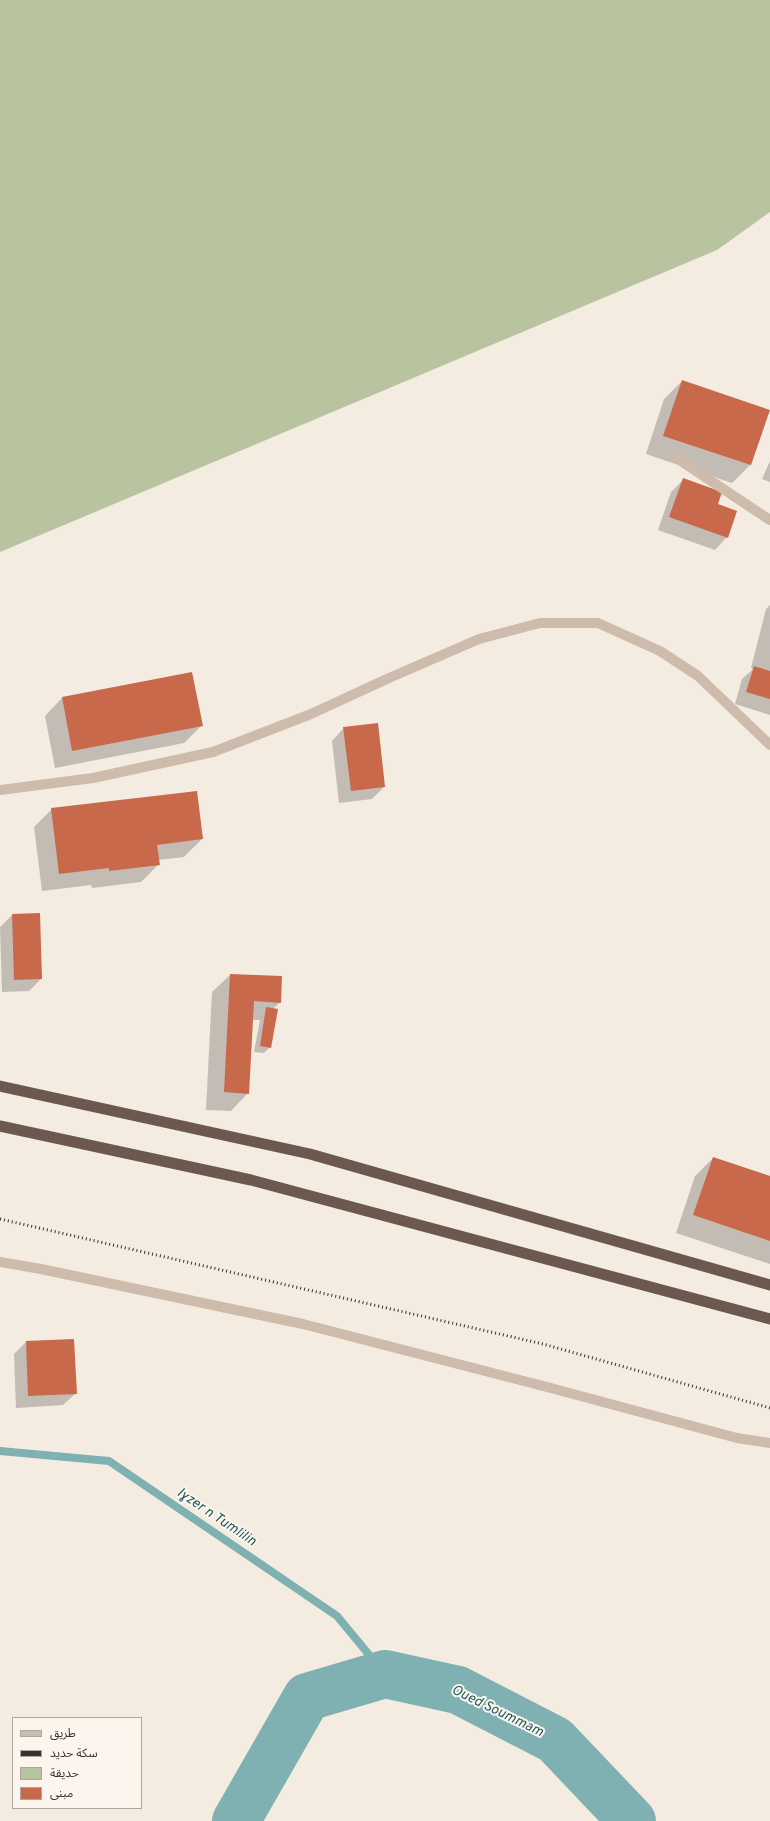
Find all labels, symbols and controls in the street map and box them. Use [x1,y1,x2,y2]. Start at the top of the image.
water label: Iɣzer n Tumlilin [173,1485,259,1551]
water label: Oued Soummam [448,1683,546,1741]
legend [12,1717,142,1809]
text: طريق [50,1726,76,1742]
text: سكة حديد [50,1746,98,1762]
text: حديقة [50,1766,79,1782]
text: مبنى [50,1786,73,1802]

